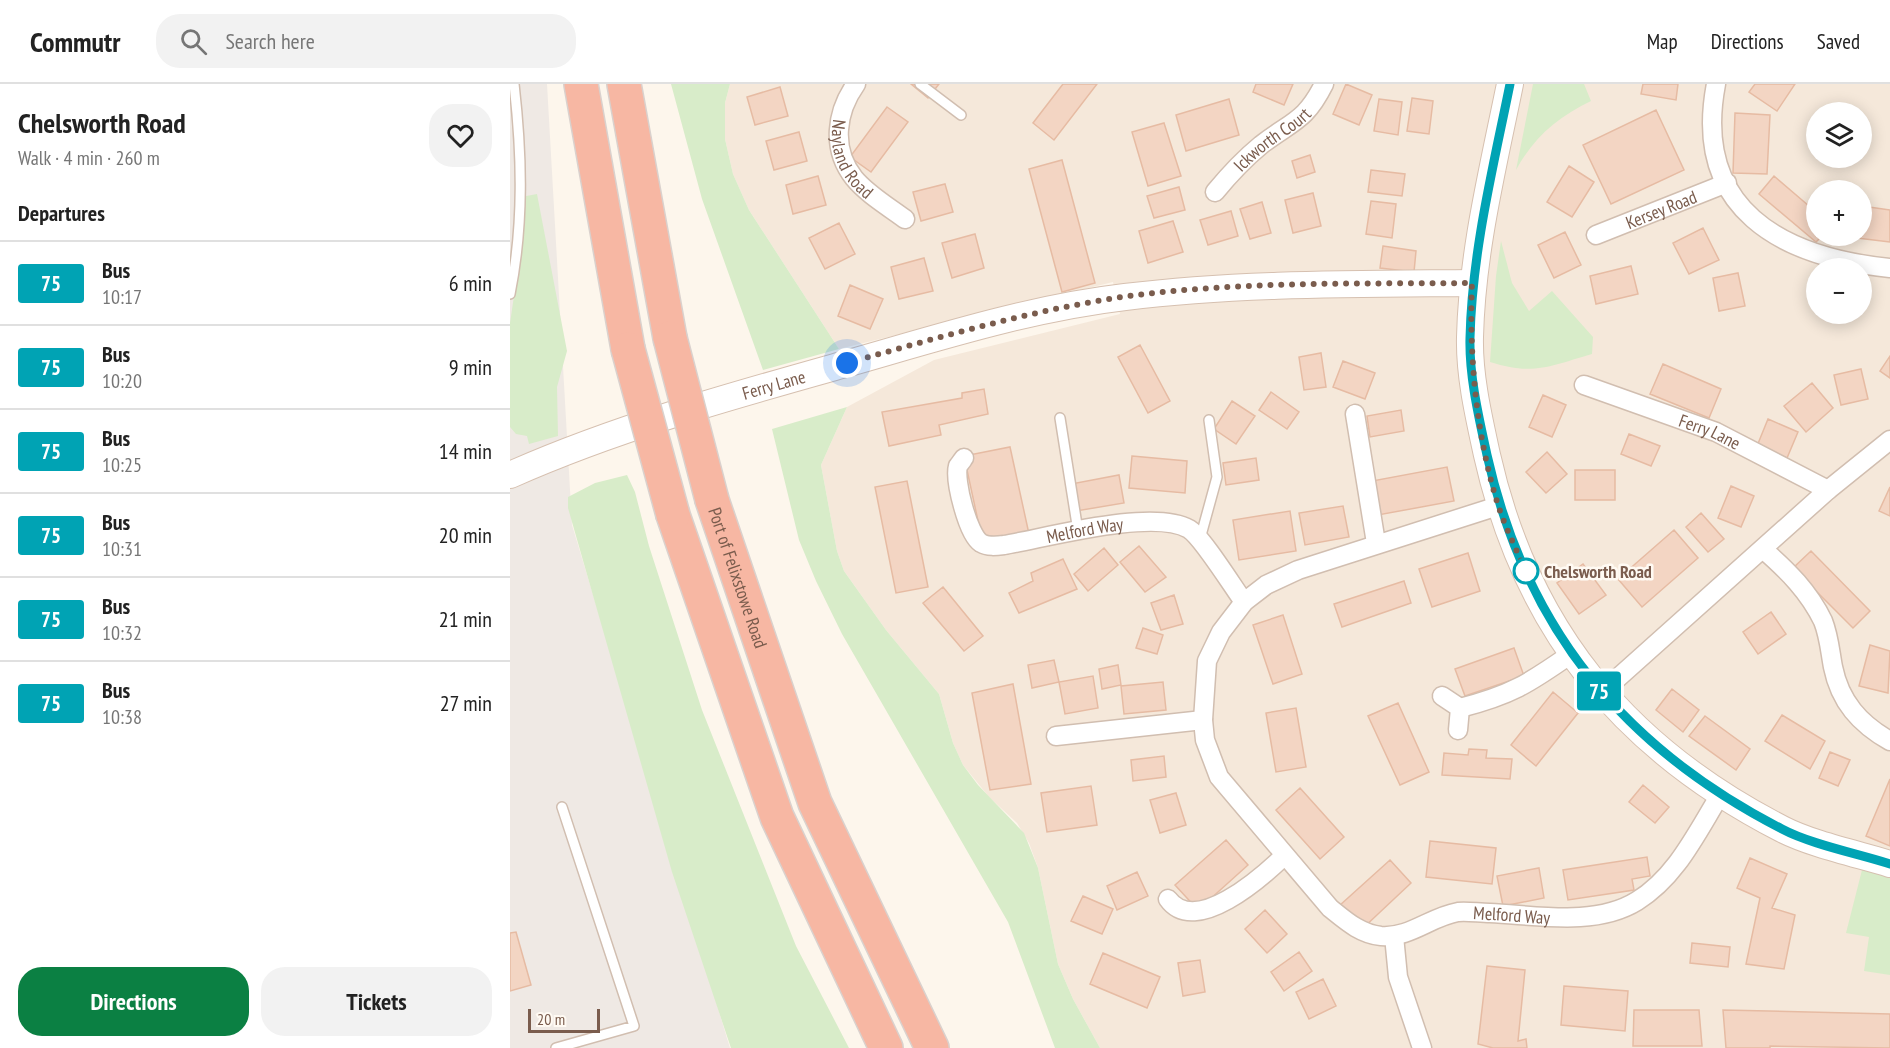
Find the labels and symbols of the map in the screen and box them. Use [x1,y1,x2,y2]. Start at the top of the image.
street label: Ickworth Court [1228,102,1316,176]
street label: Nayland Road [827,118,878,203]
street label: Kersey Road [1622,185,1700,234]
your location [832,348,862,378]
street label: Ferry Lane [739,364,808,404]
street label: Ferry Lane [1676,408,1745,454]
street label: Port of Felixstowe Road [704,504,773,651]
street label: Melford Way [1044,512,1124,548]
marker: Chelsworth Road [1513,558,1539,584]
place label: Chelsworth Road [1544,560,1652,583]
line badge: 75 [1572,672,1626,710]
street label: Melford Way [1472,901,1551,929]
scale bar [528,1006,600,1034]

